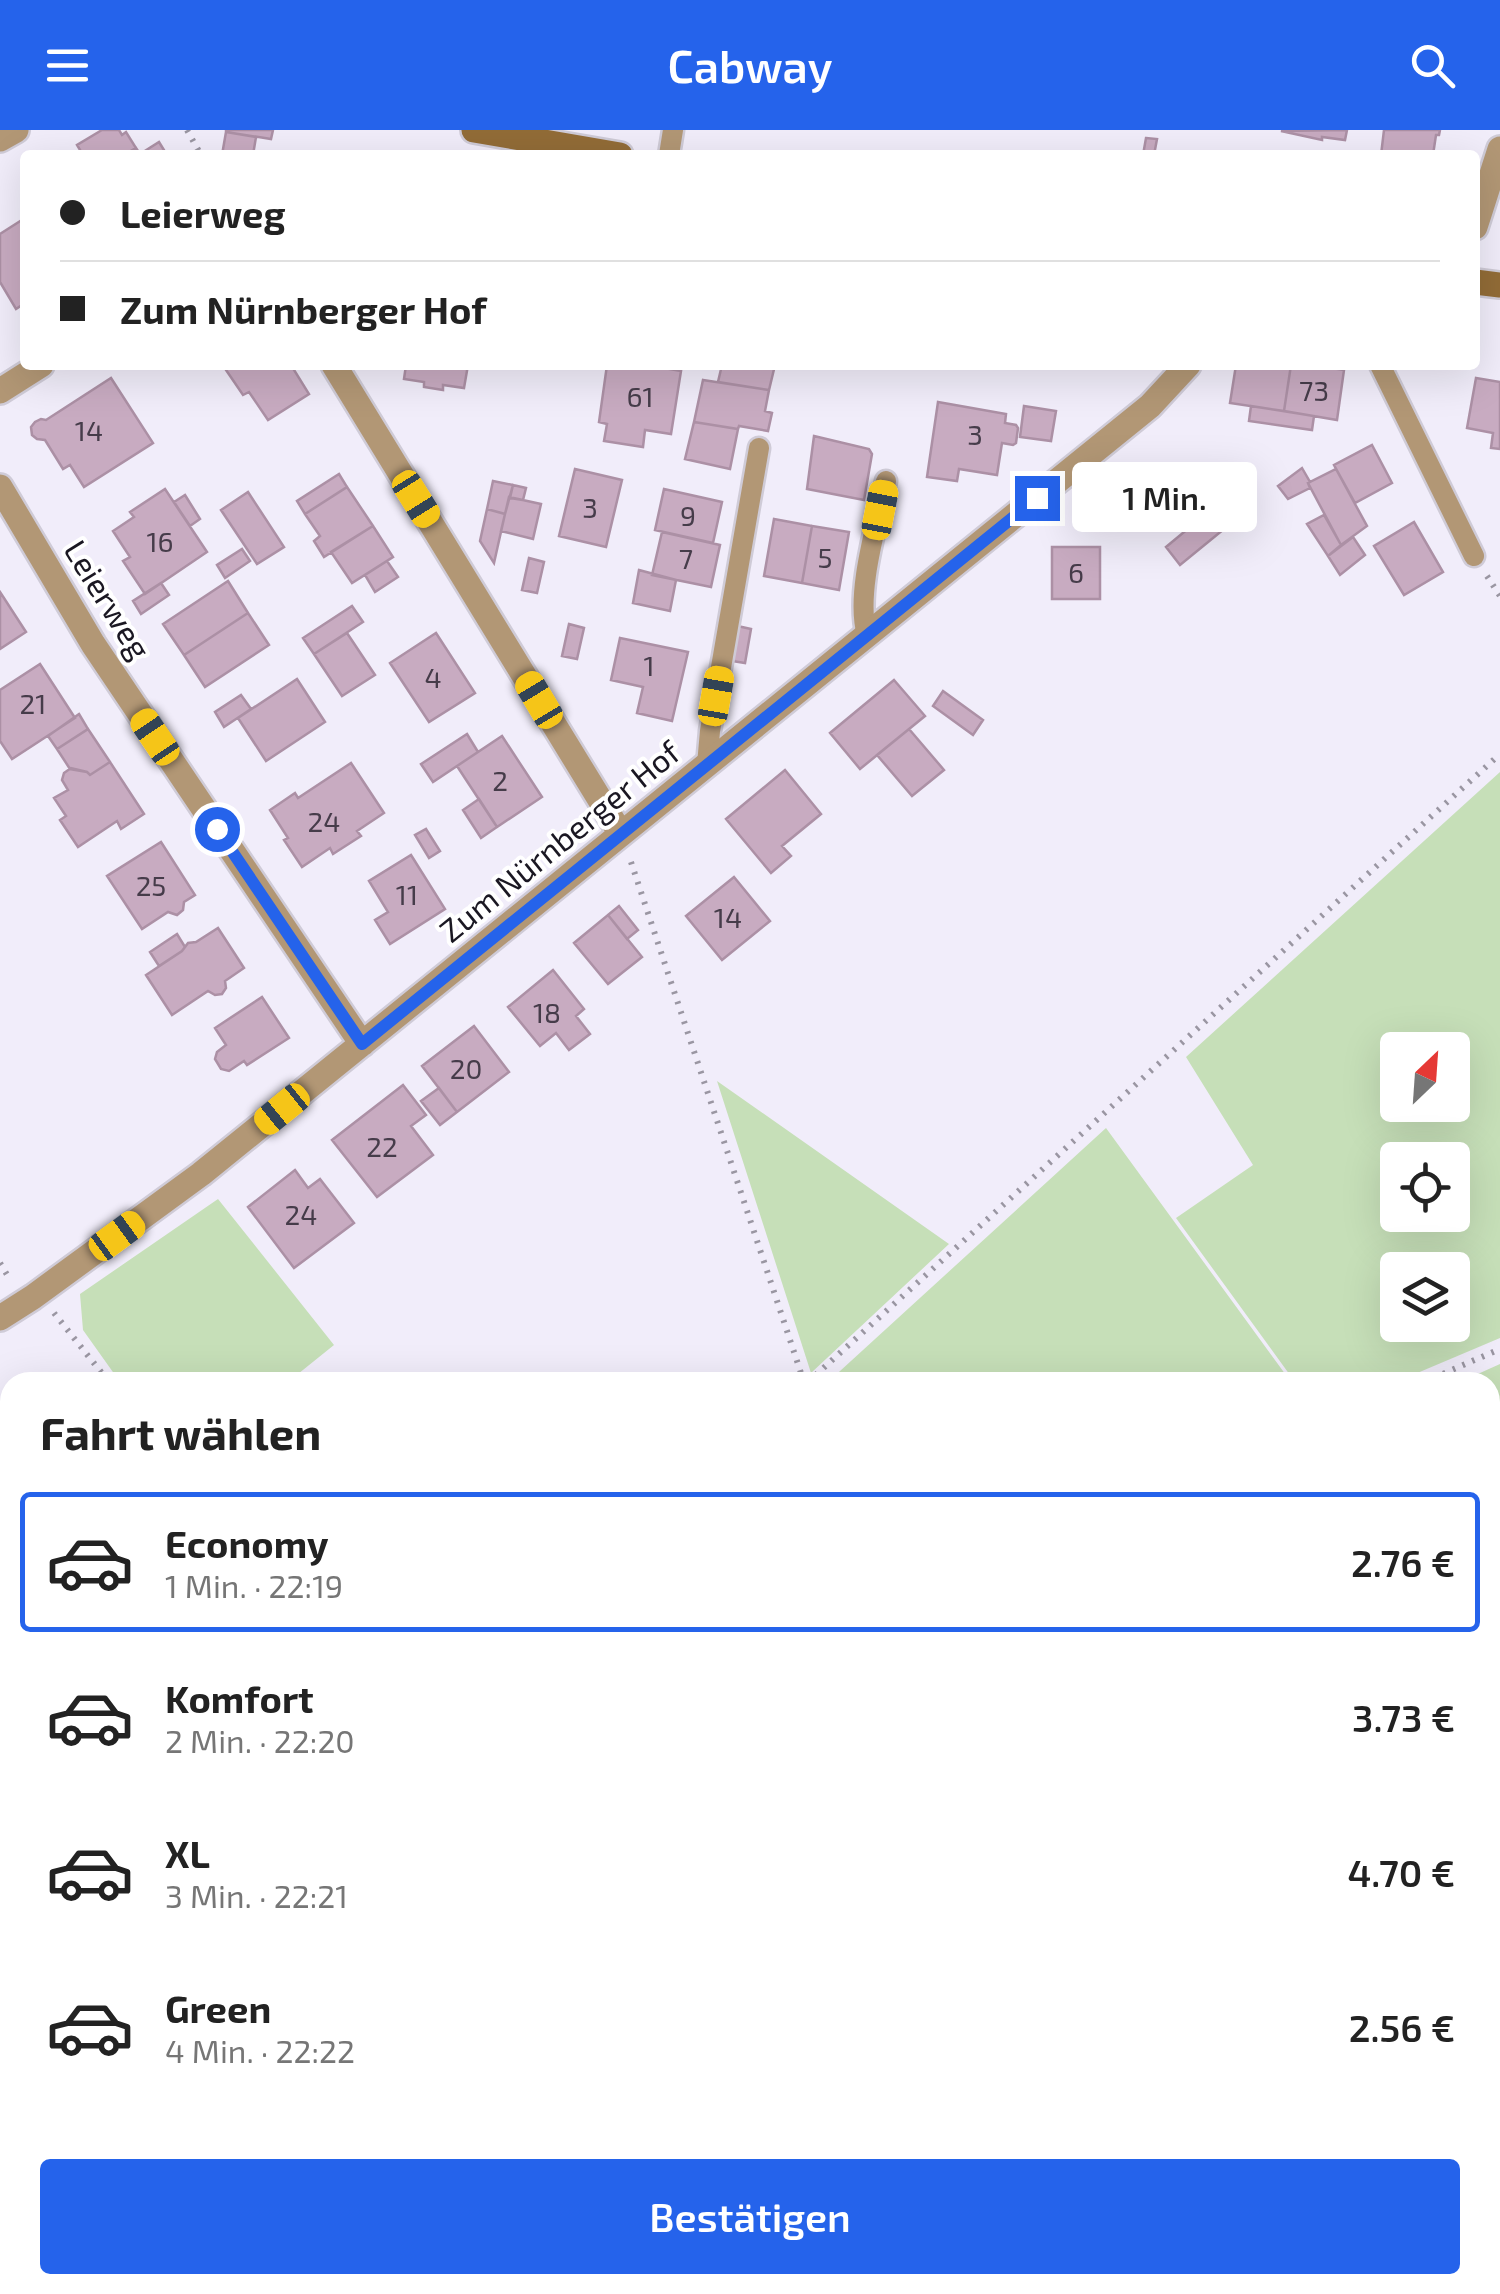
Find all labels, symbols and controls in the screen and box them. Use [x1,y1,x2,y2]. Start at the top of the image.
icon: menu [40,38,95,93]
text: Cabway [668,38,832,92]
icon: search [1405,38,1460,93]
text: Leierweg [120,190,286,236]
text: Zum Nürnberger Hof [120,286,487,332]
house number: 73 [1299,373,1329,407]
house number: 61 [626,379,654,413]
house number: 14 [75,413,103,447]
house number: 3 [967,417,983,451]
callout: 1 Min. [1072,463,1257,533]
car [387,466,445,532]
route end [1015,476,1060,521]
car [860,478,900,542]
text: 1 Min. [1122,478,1207,516]
house number: 3 [582,490,598,524]
house number: 9 [680,498,696,532]
house number: 16 [146,524,174,558]
street label: Leierweg [57,533,160,665]
house number: 5 [817,540,833,574]
house number: 7 [679,541,693,575]
house number: 6 [1068,555,1084,589]
house number: 1 [643,648,655,682]
house number: 4 [424,660,442,694]
car [696,664,736,728]
car [511,667,567,733]
house number: 21 [20,686,46,720]
car [126,704,184,770]
street label: Zum Nürnberger Hof [431,731,687,949]
house number: 2 [492,763,508,797]
house number: 24 [308,804,340,838]
route start [195,807,240,852]
house number: 25 [136,868,166,902]
house number: 11 [396,877,418,911]
house number: 14 [714,900,742,934]
house number: 18 [533,995,561,1029]
north arrow [1380,1032,1470,1122]
map controls [1380,1032,1470,1342]
house number: 20 [450,1051,482,1085]
car [249,1078,315,1140]
house number: 22 [366,1129,398,1163]
button: locate [1380,1142,1470,1232]
house number: 24 [285,1197,317,1231]
car [84,1206,150,1266]
button: layers [1380,1252,1470,1342]
text: Fahrt wählen [40,1405,321,1459]
icon: car [45,1517,135,1607]
text: Economy [165,1520,329,1566]
text: 2.76 € [1351,1539,1455,1585]
text: 1 Min. · 22:19 [165,1566,343,1604]
icon: car [45,1672,135,1762]
text: Komfort [165,1675,314,1721]
text: 3.73 € [1352,1694,1455,1740]
text: 2 Min. · 22:20 [165,1721,355,1759]
icon: car [45,1827,135,1917]
text: XL [165,1830,210,1876]
text: 4.70 € [1347,1849,1455,1895]
text: 3 Min. · 22:21 [165,1876,348,1914]
icon: car [45,1982,135,2072]
text: Green [165,1985,271,2031]
text: 2.56 € [1349,2004,1455,2050]
text: 4 Min. · 22:22 [165,2031,355,2069]
button: Bestätigen [40,2159,1460,2274]

